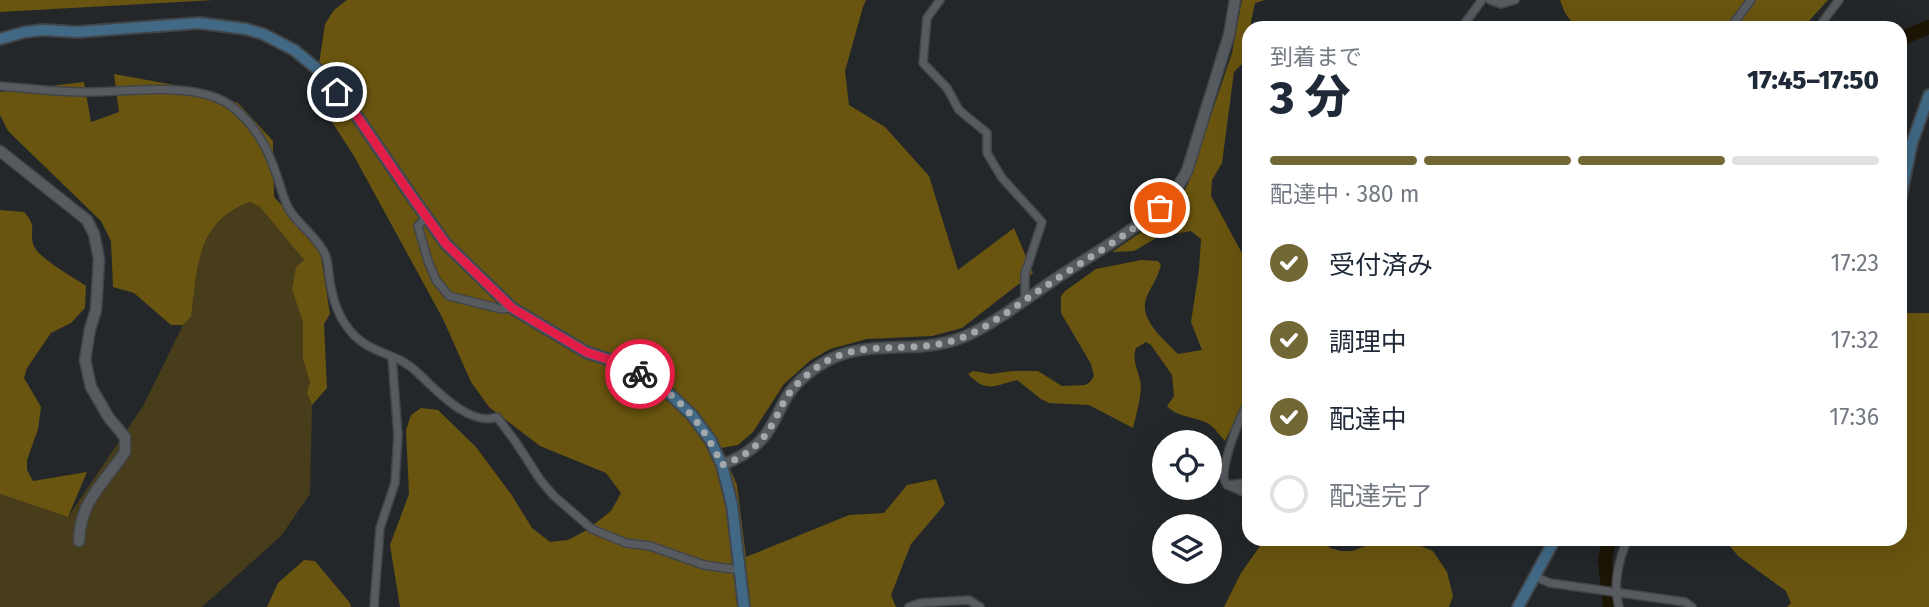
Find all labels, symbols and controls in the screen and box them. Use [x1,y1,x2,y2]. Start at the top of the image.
text: 到着まで [1270,43,1362,71]
pin [307,62,367,122]
text: 17:45–17:50 [1747,65,1879,96]
text: 3 分 [1270,70,1351,125]
icon: home [318,73,356,111]
pin [1130,178,1190,238]
text: 配達中 · 380 m [1270,180,1420,208]
icon: bag [1141,189,1179,227]
icon: check [1270,244,1308,282]
text: 17:23 [1831,249,1879,277]
text: 受付済み [1329,250,1433,281]
icon: check [1270,321,1308,359]
text: 17:32 [1830,326,1879,354]
text: 調理中 [1329,327,1407,358]
courier [605,339,675,409]
icon: bike [621,355,659,393]
icon: check [1270,398,1308,436]
text: 17:36 [1829,403,1879,431]
text: 配達中 [1329,404,1407,435]
map controls [1152,430,1222,584]
button: locate [1152,430,1222,500]
text: 配達完了 [1329,481,1433,512]
button: layers [1152,514,1222,584]

